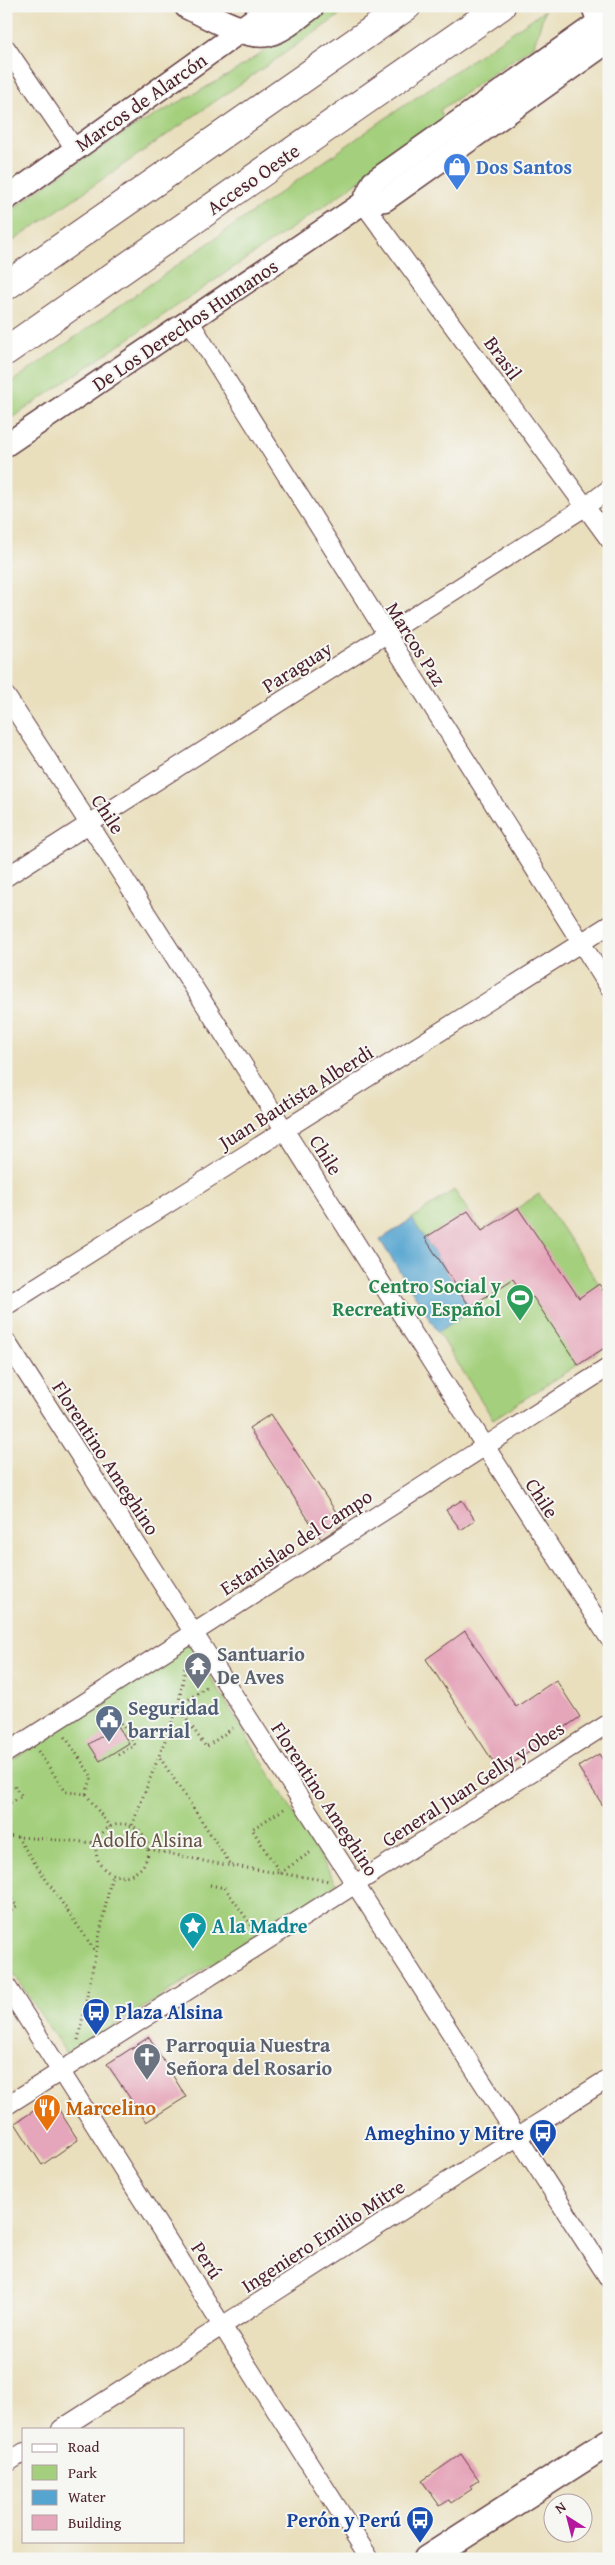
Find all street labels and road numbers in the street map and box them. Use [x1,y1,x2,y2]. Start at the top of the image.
street label: Marcos de Alarcón [69,45,213,158]
street label: Acceso Oeste [200,136,305,221]
street label: De Los Derechos Humanos [86,251,284,398]
street label: Brasil [478,330,529,386]
street label: Marcos Paz [379,596,454,692]
street label: Paraguay [256,634,337,700]
street label: Chile [85,788,132,840]
street label: Juan Bautista Alberdi [210,1037,379,1157]
street label: Chile [303,1129,350,1181]
street label: Florentino Ameghino [46,1375,167,1541]
street label: Chile [519,1472,566,1524]
street label: Estanislao del Campo [214,1481,378,1602]
street label: General Juan Gelly y Obes [376,1714,570,1854]
street label: Florentino Ameghino [265,1716,386,1882]
street label: Ingeniero Emilio Mitre [235,2172,410,2299]
street label: Perú [185,2235,230,2284]

